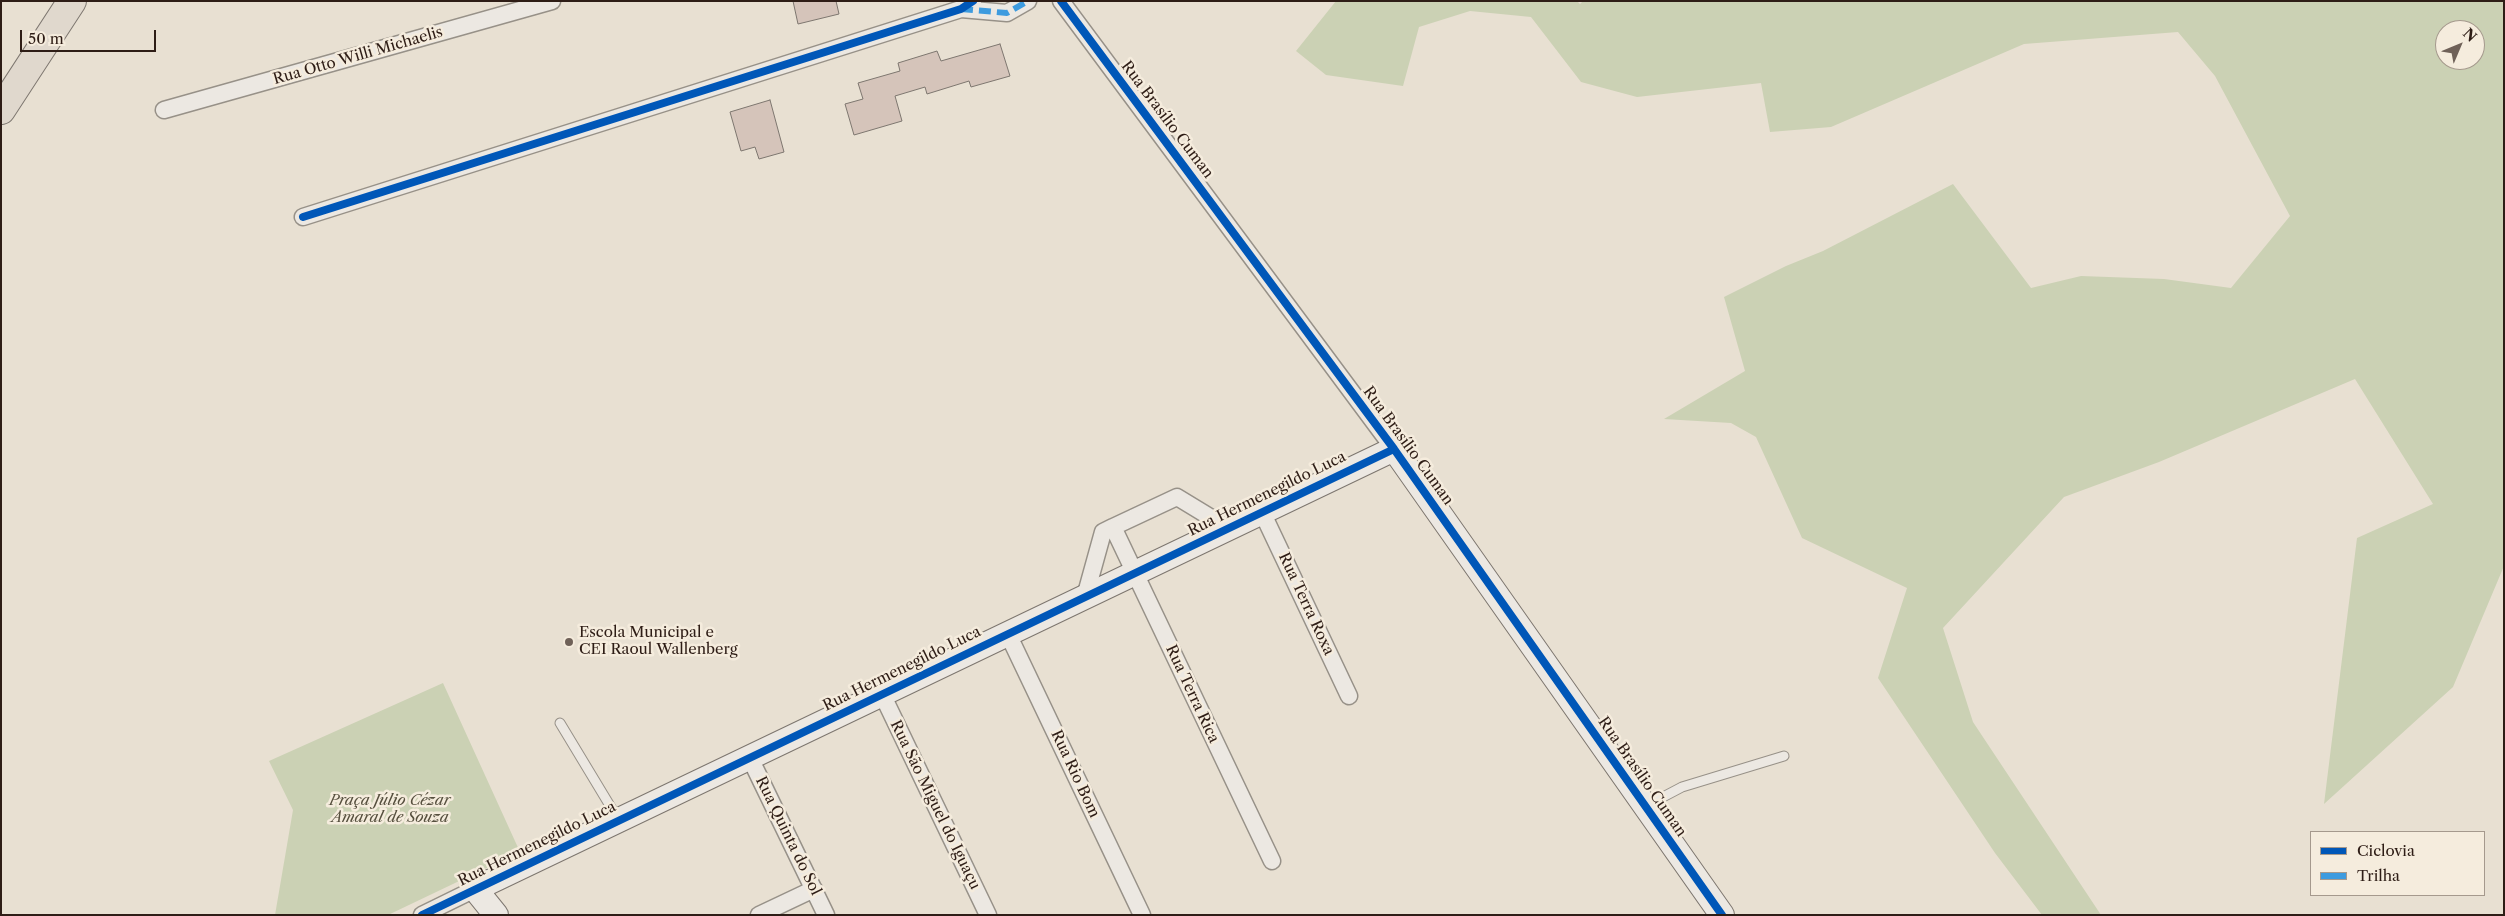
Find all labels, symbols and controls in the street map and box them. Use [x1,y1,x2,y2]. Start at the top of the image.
scale bar [22,20,159,52]
north arrow [2435,20,2485,70]
street label: Rua Otto Willi Michaelis [271,23,445,89]
text: N [2459,24,2481,46]
text: 50 m [28,29,64,48]
street label: Rua Brasílio Cuman [1117,58,1217,182]
street label: Rua Brasílio Cuman [1359,383,1457,509]
street label: Rua Hermenegildo Luca [1185,448,1349,540]
street label: Rua Terra Roxa [1274,550,1338,658]
street label: Rua Hermenegildo Luca [820,623,984,715]
place label: Escola Municipal e CEI Raoul Wallenberg [579,624,738,659]
marker: Escola Municipal e CEI Raoul Wallenberg [563,636,575,648]
street label: Rua Terra Rica [1161,642,1223,746]
street label: Rua Brasílio Cuman [1594,714,1690,840]
street label: Rua São Miguel do Iguaçu [886,717,984,893]
street label: Rua Rio Bom [1047,727,1103,821]
street label: Rua Quinta do Sol [751,774,825,898]
park label: Praça Júlio Cézar Amaral de Souza [329,792,451,827]
street label: Rua Hermenegildo Luca [455,798,619,890]
legend [2310,831,2485,896]
text: Ciclovia [2357,841,2415,860]
text: Trilha [2357,866,2400,885]

